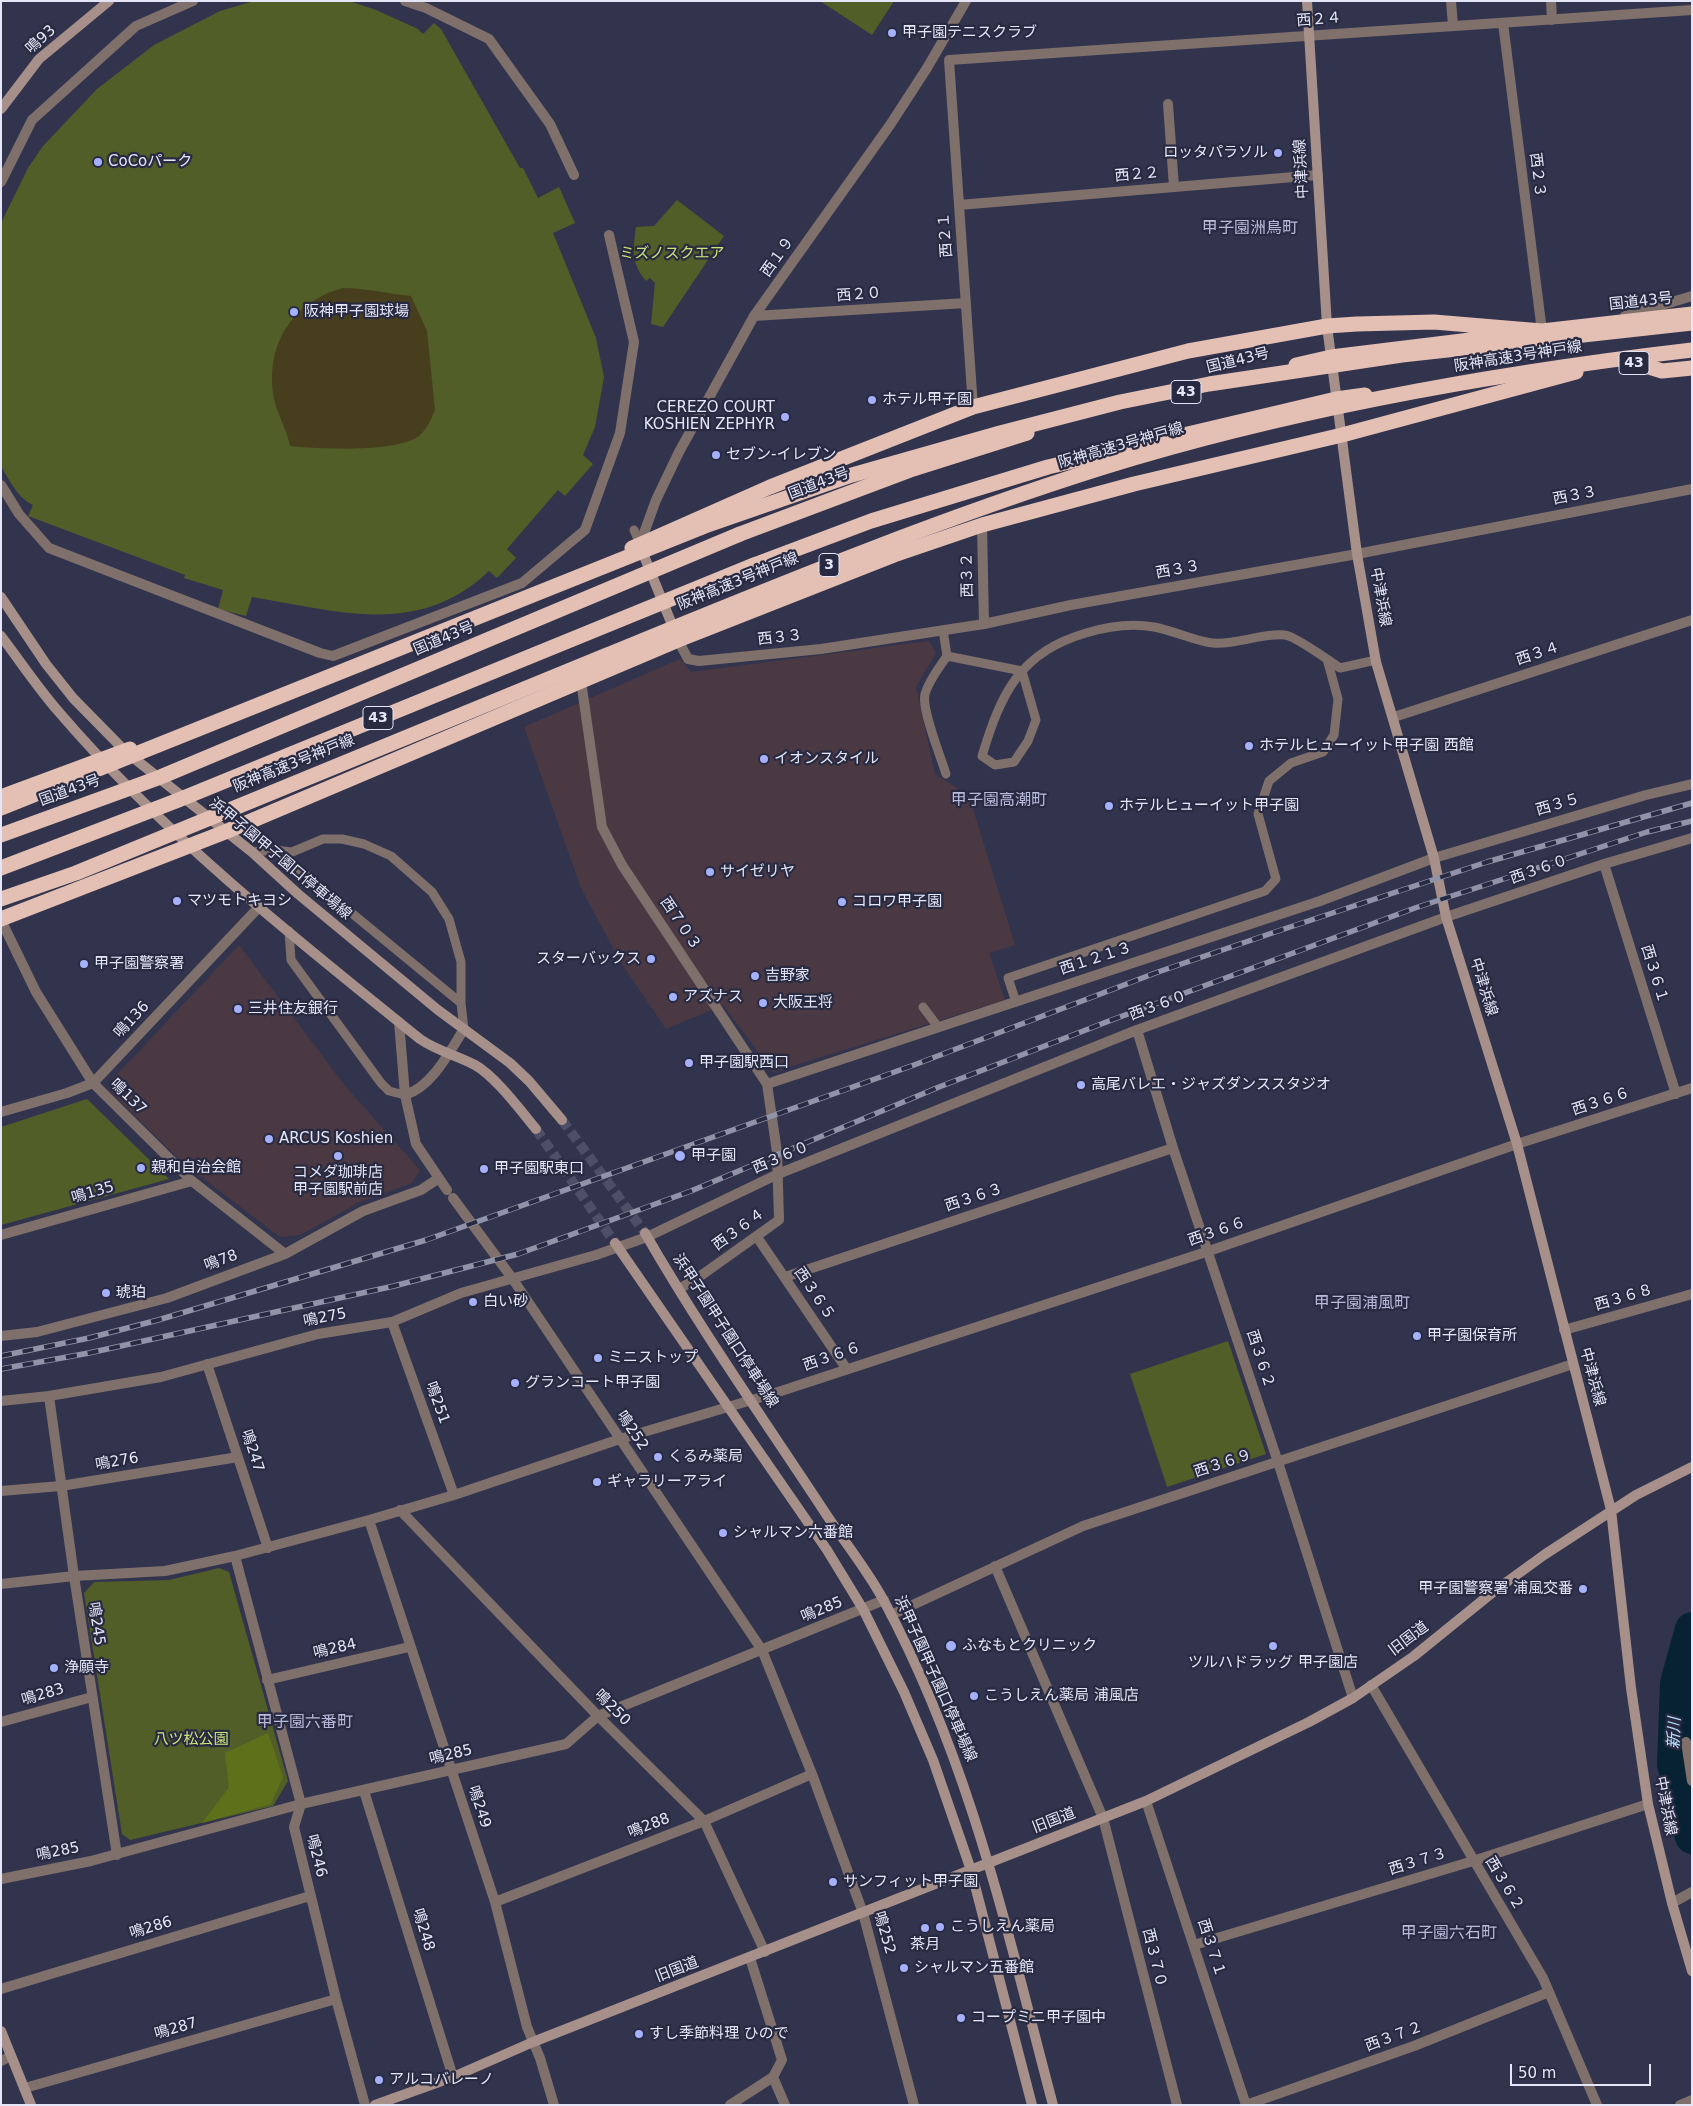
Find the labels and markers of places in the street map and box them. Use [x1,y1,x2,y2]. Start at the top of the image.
place label: 甲子園テニスクラブ [902,24,1037,42]
marker: 甲子園テニスクラブ [886,27,898,39]
place label: ロッタパラソル [1163,144,1268,162]
marker: ロッタパラソル [1272,147,1284,159]
place label: CoCoパーク [108,153,192,171]
marker: CoCoパーク [92,156,104,168]
place label: 阪神甲子園球場 [304,303,409,321]
marker: 阪神甲子園球場 [288,306,300,318]
place label: ホテル甲子園 [882,391,972,409]
marker: ホテル甲子園 [866,394,878,406]
place label: CEREZO COURT KOSHIEN ZEPHYR [644,399,775,434]
marker: CEREZO COURT KOSHIEN ZEPHYR [779,411,791,423]
place label: セブン-イレブン [726,446,836,464]
marker: セブン-イレブン [710,449,722,461]
place label: ホテルヒューイット甲子園 西館 [1259,737,1474,755]
marker: ホテルヒューイット甲子園 西館 [1243,740,1255,752]
place label: イオンスタイル [774,750,879,768]
marker: イオンスタイル [758,753,770,765]
place label: ホテルヒューイット甲子園 [1119,797,1299,815]
marker: ホテルヒューイット甲子園 [1103,800,1115,812]
place label: サイゼリヤ [720,863,795,881]
marker: サイゼリヤ [704,866,716,878]
place label: マツモトキヨシ [187,892,292,910]
place label: コロワ甲子園 [852,893,942,911]
marker: マツモトキヨシ [171,895,183,907]
marker: コロワ甲子園 [836,896,848,908]
place label: スターバックス [536,950,641,968]
marker: スターバックス [645,953,657,965]
place label: 甲子園警察署 [94,955,184,973]
marker: 甲子園警察署 [78,958,90,970]
place label: 吉野家 [765,967,810,985]
marker: 吉野家 [749,970,761,982]
place label: アズナス [683,988,743,1006]
marker: アズナス [667,991,679,1003]
place label: 大阪王将 [773,994,833,1012]
marker: 大阪王将 [757,997,769,1009]
place label: 三井住友銀行 [248,1000,338,1018]
marker: 三井住友銀行 [232,1003,244,1015]
place label: 甲子園駅西口 [699,1054,789,1072]
marker: 甲子園駅西口 [683,1057,695,1069]
place label: 高尾バレエ・ジャズダンススタジオ [1091,1076,1331,1094]
marker: 高尾バレエ・ジャズダンススタジオ [1075,1079,1087,1091]
place label: ARCUS Koshien [279,1130,393,1148]
marker: ARCUS Koshien [263,1133,275,1145]
place label: 甲子園 [691,1147,736,1165]
marker: 甲子園 [673,1149,687,1163]
marker: コメダ珈琲店 甲子園駅前店 [332,1150,344,1162]
place label: 親和自治会館 [151,1159,241,1177]
place label: 甲子園駅東口 [494,1160,584,1178]
marker: 親和自治会館 [135,1162,147,1174]
marker: 甲子園駅東口 [478,1163,490,1175]
place label: コメダ珈琲店 甲子園駅前店 [293,1164,383,1199]
place label: 琥珀 [116,1284,146,1302]
marker: 琥珀 [100,1287,112,1299]
place label: 白い砂 [483,1293,528,1311]
marker: 白い砂 [467,1296,479,1308]
place label: 甲子園保育所 [1427,1327,1517,1345]
marker: 甲子園保育所 [1411,1330,1423,1342]
place label: ミニストップ [608,1349,698,1367]
marker: ミニストップ [592,1352,604,1364]
place label: グランコート甲子園 [525,1374,660,1392]
marker: グランコート甲子園 [509,1377,521,1389]
place label: くるみ薬局 [668,1448,743,1466]
marker: くるみ薬局 [652,1451,664,1463]
place label: ギャラリーアライ [607,1473,727,1491]
marker: ギャラリーアライ [591,1476,603,1488]
place label: シャルマン六番館 [733,1524,853,1542]
marker: シャルマン六番館 [717,1527,729,1539]
place label: 甲子園警察署 浦風交番 [1418,1580,1573,1598]
marker: 甲子園警察署 浦風交番 [1577,1583,1589,1595]
place label: ふなもとクリニック [962,1637,1097,1655]
marker: ふなもとクリニック [944,1639,958,1653]
marker: ツルハドラッグ 甲子園店 [1267,1640,1279,1652]
place label: ツルハドラッグ 甲子園店 [1188,1654,1358,1672]
place label: 浄願寺 [64,1659,109,1677]
marker: 浄願寺 [48,1662,60,1674]
place label: こうしえん薬局 浦風店 [984,1687,1139,1705]
marker: こうしえん薬局 浦風店 [968,1690,980,1702]
place label: サンフィット甲子園 [843,1873,978,1891]
marker: サンフィット甲子園 [827,1876,839,1888]
place label: こうしえん薬局 [950,1918,1055,1936]
marker: こうしえん薬局 [934,1921,946,1933]
marker: 茶月 [919,1922,931,1934]
place label: 茶月 [910,1936,940,1954]
place label: シャルマン五番館 [914,1959,1034,1977]
marker: シャルマン五番館 [898,1962,910,1974]
place label: コープミニ甲子園中 [971,2009,1106,2027]
marker: コープミニ甲子園中 [955,2012,967,2024]
place label: すし季節料理 ひので [649,2025,789,2043]
marker: すし季節料理 ひので [633,2028,645,2040]
place label: アルコバレーノ [389,2071,494,2089]
marker: アルコバレーノ [373,2074,385,2086]

